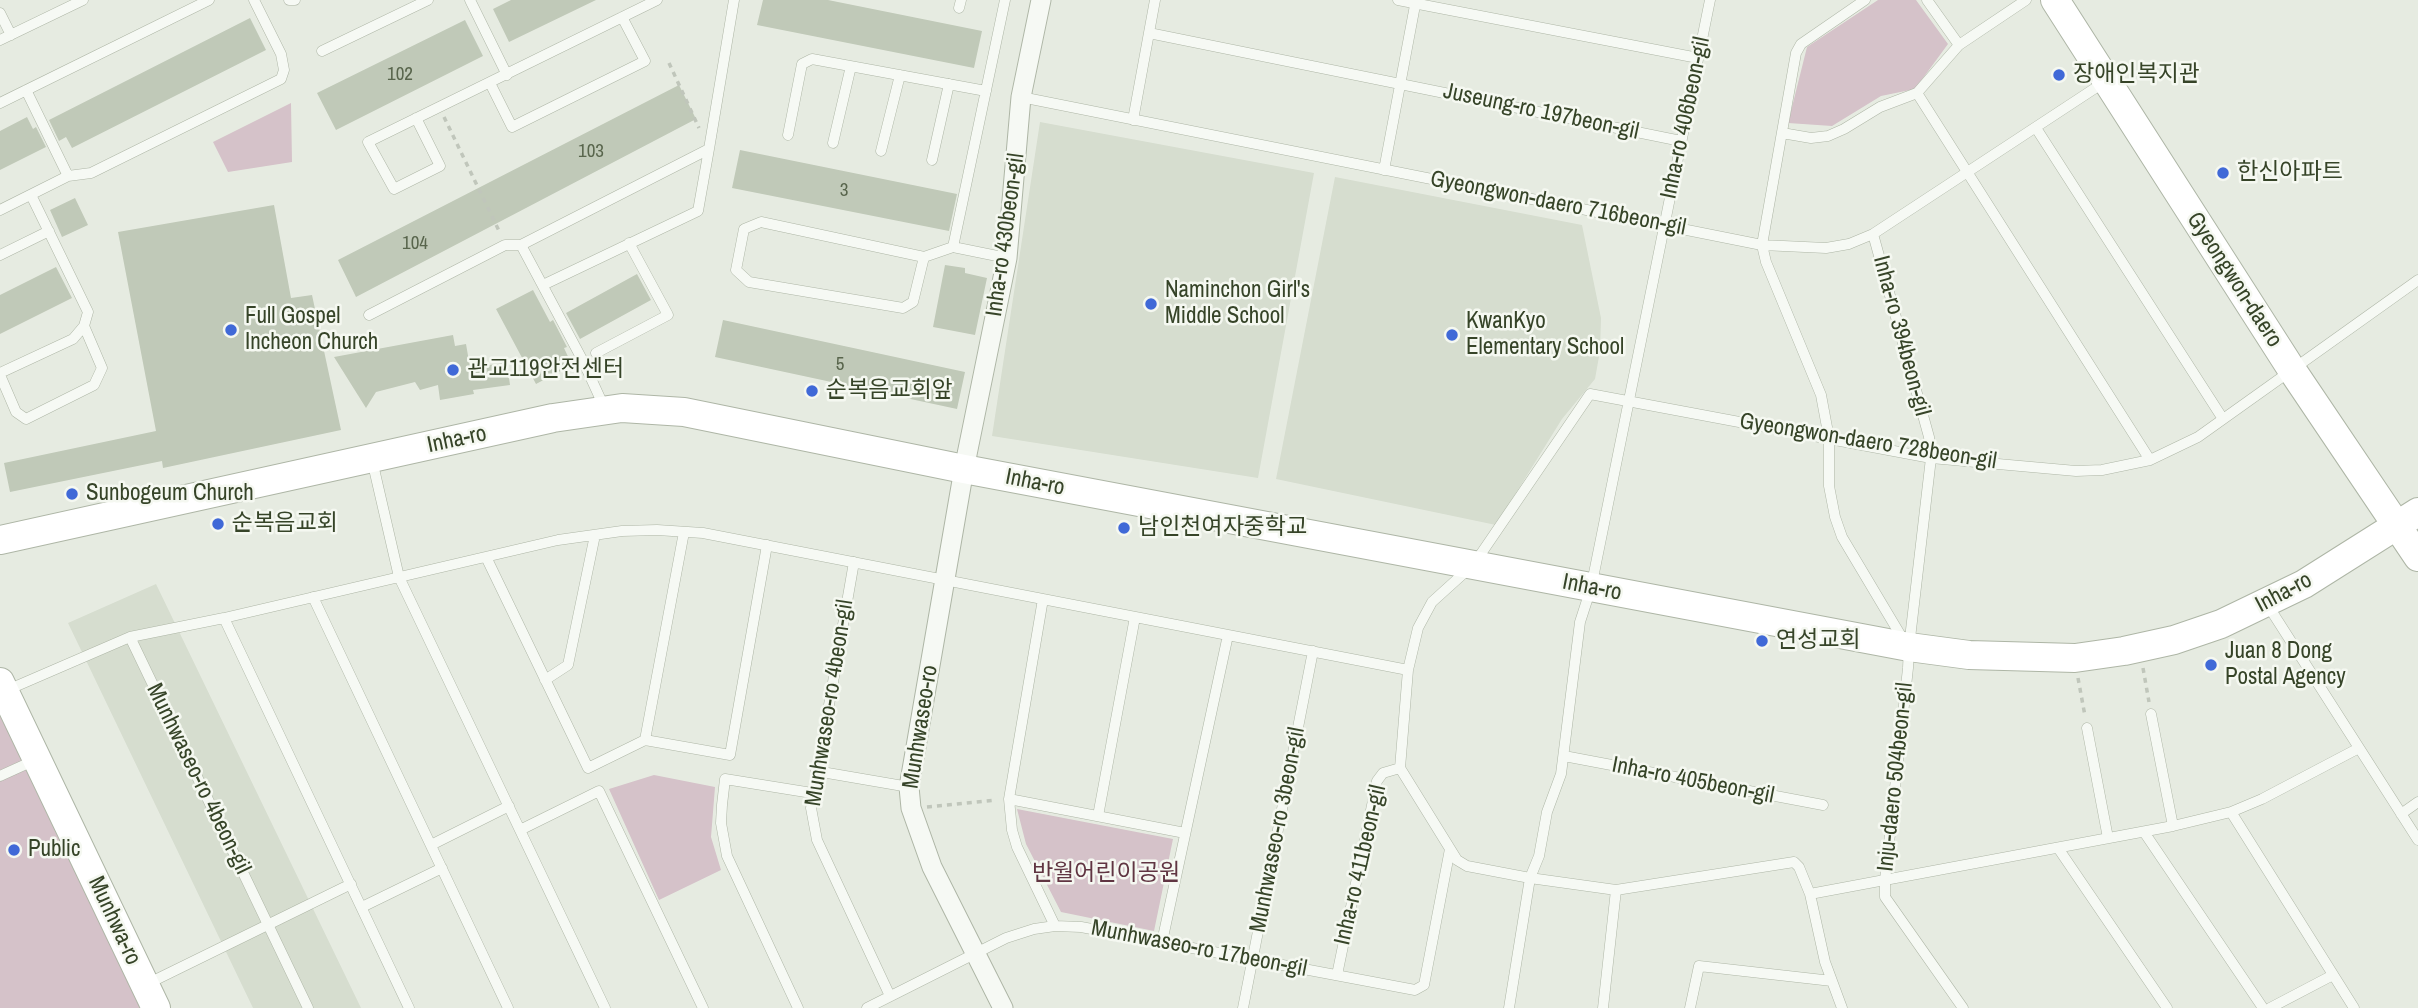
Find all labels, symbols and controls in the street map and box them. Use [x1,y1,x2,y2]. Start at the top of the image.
street label: Inha-ro 406beon-gil [1655,35,1717,201]
place label: 장애인복지관 [2073,61,2200,89]
house number: 102 [387,64,413,86]
marker: 장애인복지관 [2051,67,2067,83]
street label: Juseung-ro 197beon-gil [1441,78,1641,146]
house number: 103 [578,141,604,163]
street label: Inha-ro 430beon-gil [981,152,1031,318]
place label: 한신아파트 [2237,159,2343,187]
marker: 한신아파트 [2215,165,2231,181]
street label: Gyeongwon-daero 716beon-gil [1428,166,1688,242]
house number: 3 [840,180,848,202]
street label: Gyeongwon-daero [2180,207,2288,353]
house number: 104 [402,233,428,255]
street label: Inha-ro 394beon-gil [1866,253,1936,419]
place label: Naminchon Girl's Middle School [1165,277,1310,331]
marker: Naminchon Girl's Middle School [1143,296,1159,312]
place label: Full Gospel Incheon Church [245,303,378,357]
place label: KwanKyo Elementary School [1466,308,1624,362]
marker: Full Gospel Incheon Church [223,322,239,338]
marker: KwanKyo Elementary School [1444,327,1460,343]
house number: 5 [836,354,844,376]
place label: 관교119안전센터 [467,356,624,384]
marker: 관교119안전센터 [445,362,461,378]
place label: 순복음교회앞 [826,377,953,405]
marker: 순복음교회앞 [804,383,820,399]
street label: Gyeongwon-daero 728beon-gil [1737,408,1999,476]
street label: Inha-ro [425,420,489,460]
street label: Inha-ro [1003,464,1067,502]
place label: Sunbogeum Church [86,480,254,508]
marker: Sunbogeum Church [64,486,80,502]
place label: 순복음교회 [232,510,338,538]
place label: 남인천여자중학교 [1138,514,1307,542]
marker: 순복음교회 [210,516,226,532]
marker: 남인천여자중학교 [1116,520,1132,536]
street label: Inha-ro [2251,567,2317,619]
street label: Inha-ro [1560,569,1624,607]
street label: Munhwaseo-ro 4beon-gil [800,598,860,808]
place label: 연성교회 [1776,627,1861,655]
marker: 연성교회 [1754,633,1770,649]
place label: Juan 8 Dong Postal Agency [2225,638,2346,692]
marker: Juan 8 Dong Postal Agency [2203,657,2219,673]
street label: Munhwaseo-ro [898,663,944,791]
street label: Munhwaseo-ro 4beon-gil [140,679,256,879]
street label: Inju-daero 504beon-gil [1872,681,1920,873]
street label: Munhwaseo-ro 3beon-gil [1245,725,1311,935]
street label: Inha-ro 405beon-gil [1610,752,1776,810]
street label: Inha-ro 411beon-gil [1329,782,1393,948]
place label: Public [28,836,80,864]
marker: Public [6,842,22,858]
park label: 반월어린이공원 [1032,860,1180,888]
street label: Munhwa-ro [82,872,146,970]
street label: Munhwaseo-ro 17beon-gil [1089,915,1309,983]

